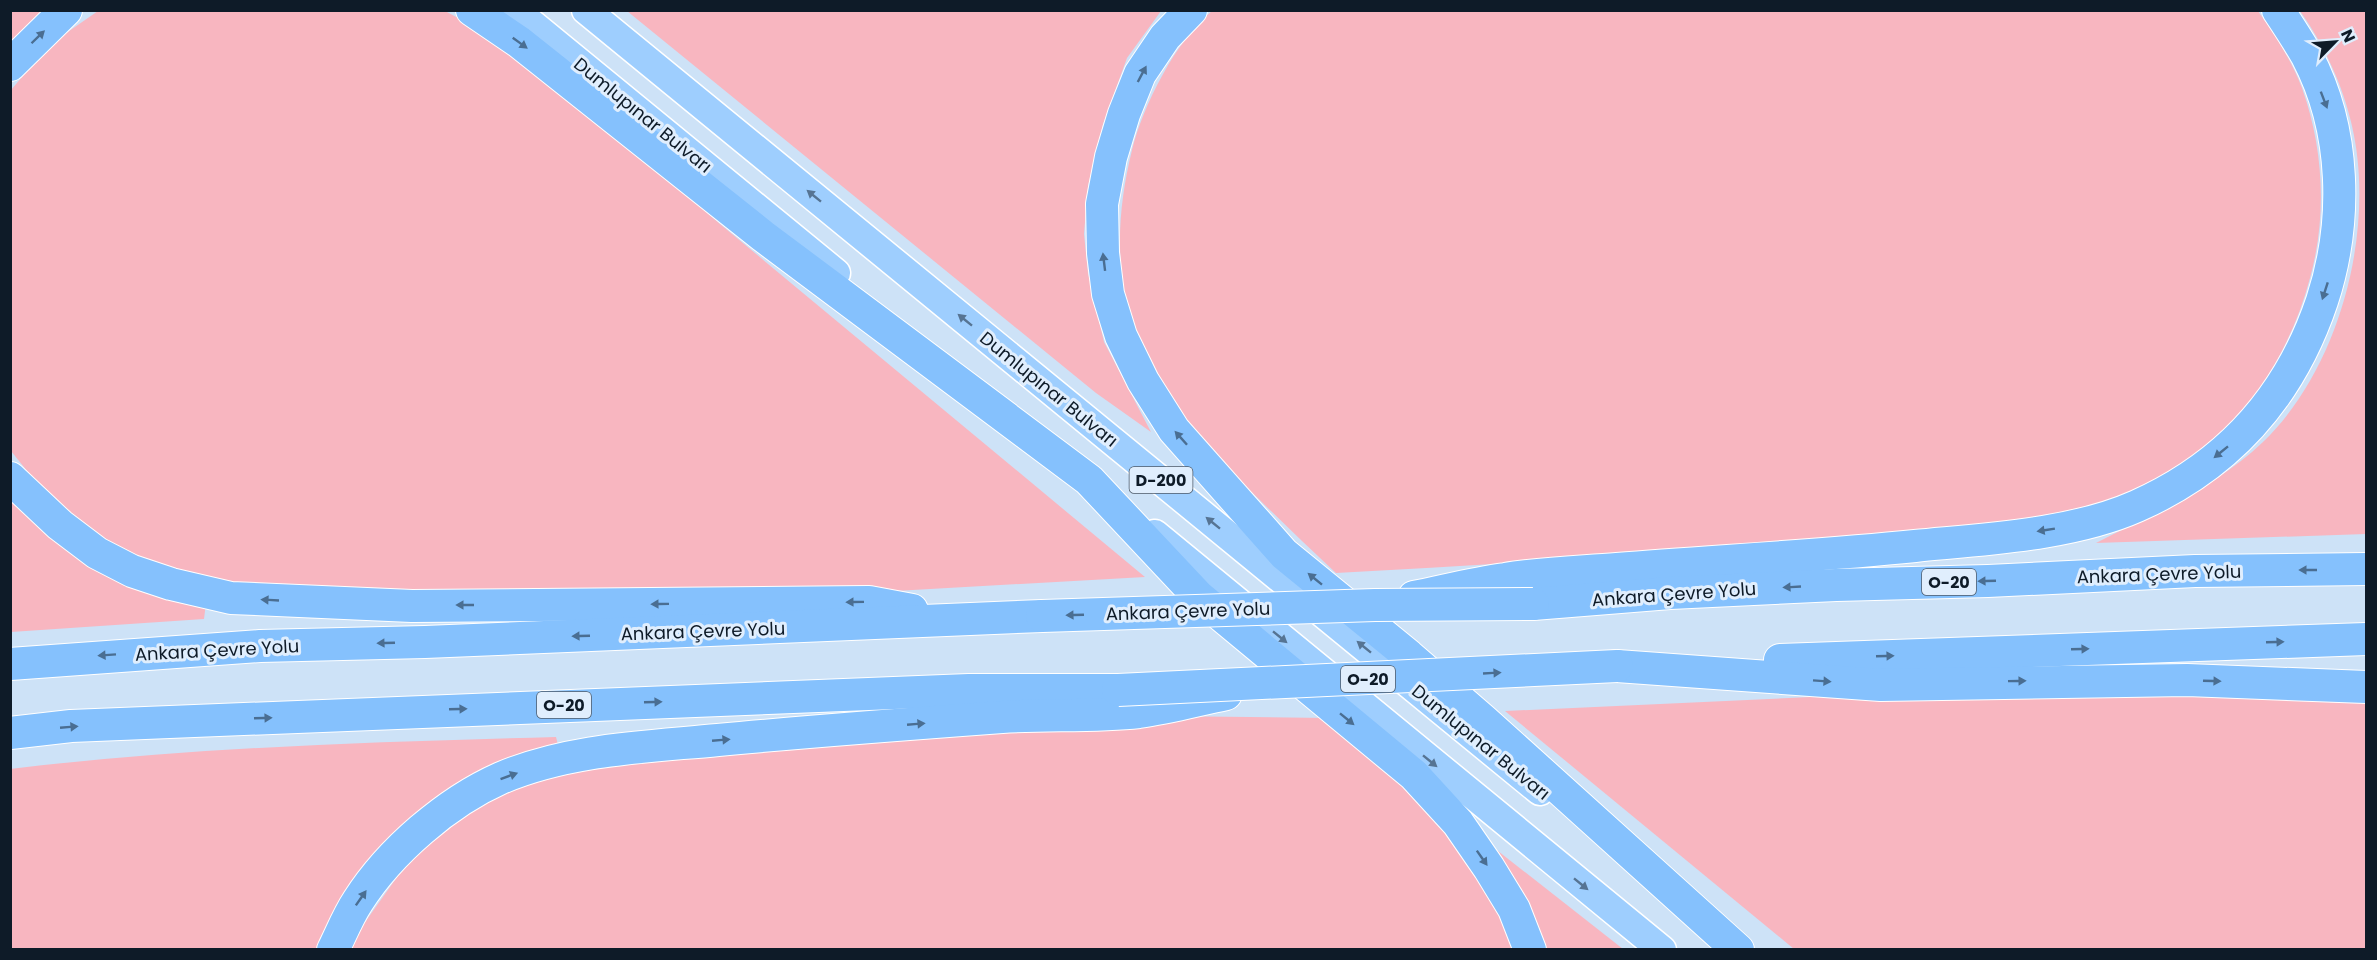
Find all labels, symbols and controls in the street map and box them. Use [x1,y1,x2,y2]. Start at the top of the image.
north arrow [2305,12,2365,72]
text: N [2335,26,2361,46]
one-way arrow [30,31,44,45]
one-way arrow [513,37,528,49]
street label: Dumlupınar Bulvarı [569,51,717,179]
one-way arrow [1137,65,1147,82]
one-way arrow [2319,91,2329,109]
one-way arrow [806,190,822,203]
one-way arrow [1099,253,1109,272]
one-way arrow [2320,282,2329,300]
one-way arrow [957,313,973,326]
street label: Dumlupınar Bulvarı [975,325,1123,453]
one-way arrow [1175,431,1188,446]
one-way arrow [2214,446,2229,458]
road number: D-200 [1130,467,1192,493]
one-way arrow [1206,517,1221,530]
one-way arrow [2036,525,2055,534]
street label: Ankara Çevre Yolu [2076,559,2242,589]
one-way arrow [2299,565,2318,575]
road number: O-20 [1922,569,1976,595]
one-way arrow [1307,573,1323,586]
street label: Ankara Çevre Yolu [1591,576,1757,612]
one-way arrow [1978,576,1997,586]
one-way arrow [1783,583,1802,592]
one-way arrow [261,596,280,605]
street label: Ankara Çevre Yolu [1105,596,1271,626]
one-way arrow [846,597,865,607]
one-way arrow [651,599,670,609]
one-way arrow [456,600,475,610]
one-way arrow [1066,611,1085,620]
street label: Ankara Çevre Yolu [620,616,786,646]
one-way arrow [1272,630,1287,643]
one-way arrow [571,631,590,640]
street label: Ankara Çevre Yolu [134,633,300,667]
one-way arrow [377,638,396,648]
one-way arrow [2265,638,2284,647]
one-way arrow [1357,641,1372,653]
one-way arrow [2071,644,2090,654]
one-way arrow [98,651,117,660]
one-way arrow [1876,652,1895,661]
road number: O-20 [1341,666,1395,692]
one-way arrow [1482,668,1501,677]
one-way arrow [1812,676,1831,685]
one-way arrow [2202,676,2221,685]
one-way arrow [2007,677,2026,686]
street label: Dumlupınar Bulvarı [1407,678,1555,806]
road number: O-20 [537,692,591,718]
one-way arrow [644,697,663,707]
one-way arrow [449,705,468,714]
one-way arrow [1339,712,1355,725]
one-way arrow [254,713,273,722]
one-way arrow [906,719,925,729]
one-way arrow [59,722,78,732]
one-way arrow [712,735,731,745]
one-way arrow [1423,754,1438,767]
one-way arrow [500,771,518,780]
one-way arrow [1476,850,1487,866]
one-way arrow [1574,878,1589,890]
one-way arrow [355,891,367,907]

